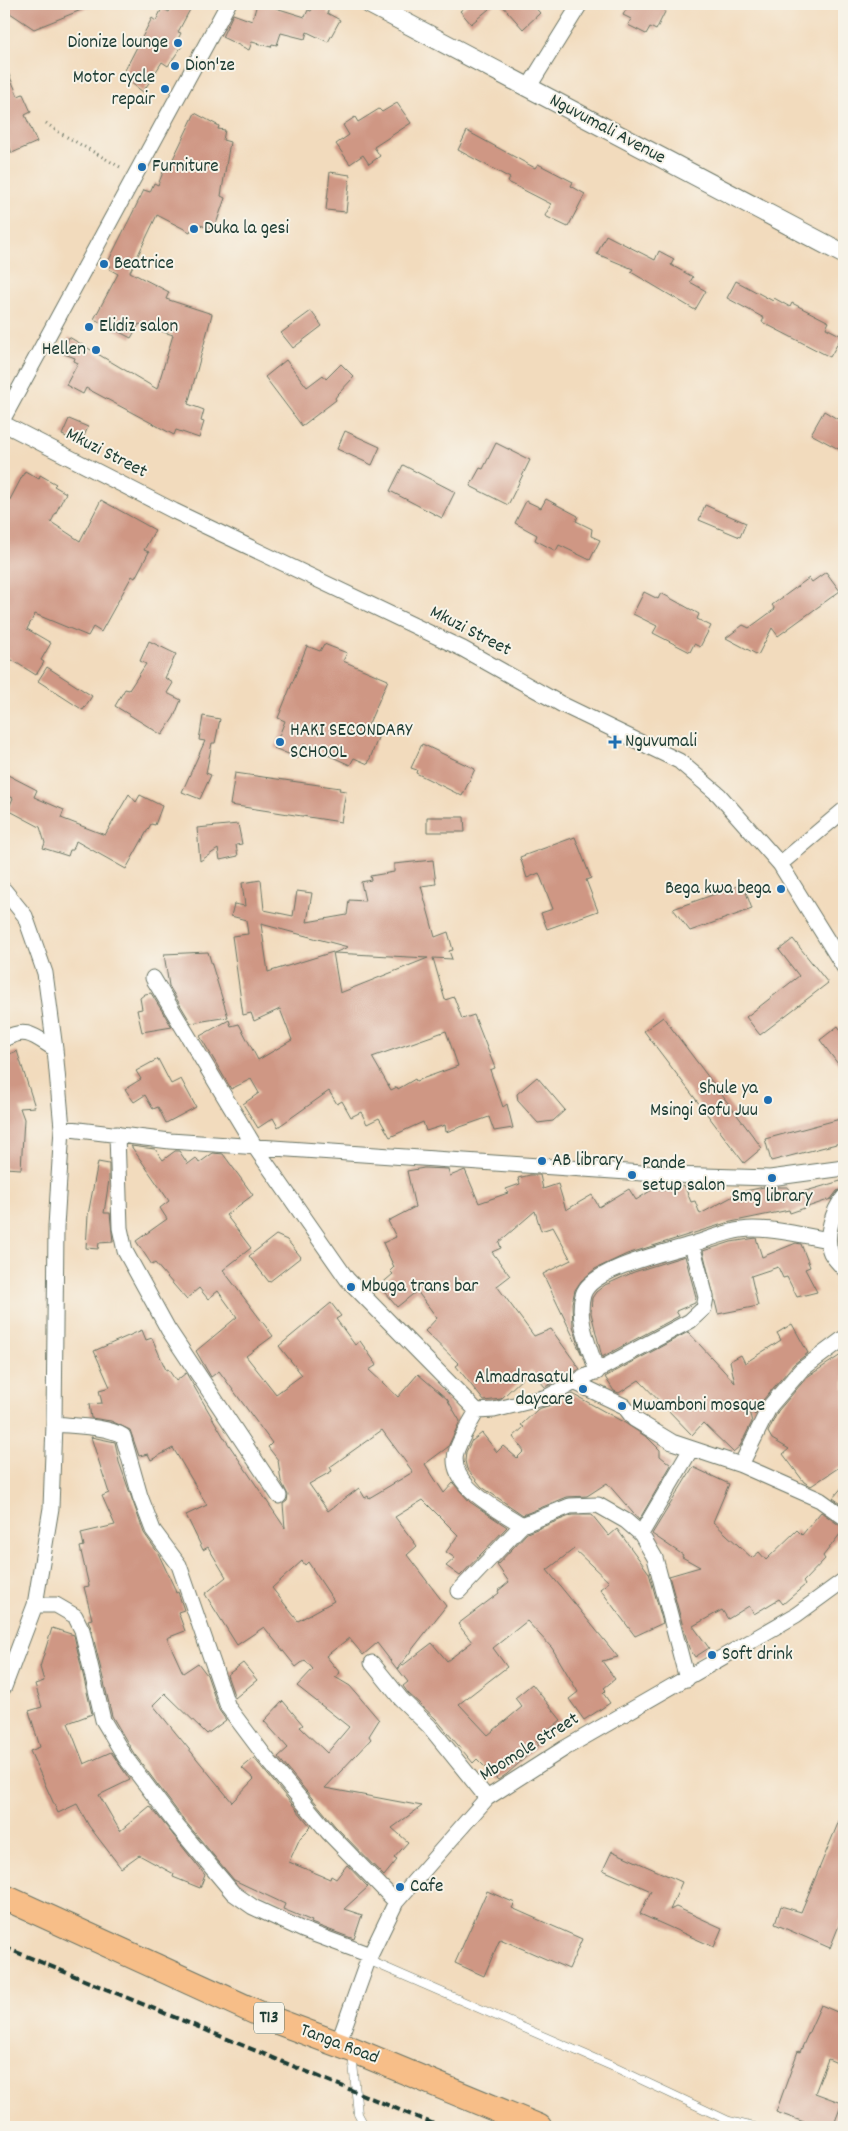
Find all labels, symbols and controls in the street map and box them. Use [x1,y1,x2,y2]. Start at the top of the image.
place label: Dionize lounge [67,30,168,57]
marker: Dionize lounge [172,37,184,49]
place label: Dion'ze [185,53,235,80]
marker: Dion'ze [169,60,181,72]
place label: Motor cycle repair [73,65,155,114]
marker: Motor cycle repair [159,83,171,95]
street label: Nguvumali Avenue [544,88,670,172]
place label: Furniture [152,154,219,181]
marker: Furniture [136,161,148,173]
place label: Duka la gesi [204,216,290,243]
marker: Duka la gesi [188,223,200,235]
place label: Beatrice [114,251,174,278]
marker: Beatrice [98,258,110,270]
place label: Elidiz salon [99,314,178,341]
marker: Elidiz salon [83,321,95,333]
place label: Hellen [42,337,86,364]
marker: Hellen [90,344,102,356]
street label: Mkuzi Street [61,422,151,486]
street label: Mkuzi Street [425,600,515,664]
place label: HAKI SECONDARY SCHOOL [290,718,413,767]
place label: Nguvumali [625,729,697,756]
marker: HAKI SECONDARY SCHOOL [274,736,286,748]
marker: Nguvumali [609,736,621,748]
place label: Bega kwa bega [665,876,772,903]
marker: Bega kwa bega [775,883,787,895]
place label: Shule ya Msingi Gofu Juu [650,1076,759,1125]
marker: Shule ya Msingi Gofu Juu [762,1094,774,1106]
place label: AB library [552,1148,623,1175]
place label: Pande setup salon [642,1151,725,1200]
marker: AB library [536,1155,548,1167]
marker: Pande setup salon [626,1169,638,1181]
marker: Smg library [766,1172,778,1184]
place label: Smg library [731,1184,813,1211]
place label: Mbuga trans bar [361,1274,478,1301]
marker: Mbuga trans bar [345,1281,357,1293]
place label: Almadrasatul daycare [475,1365,573,1414]
marker: Almadrasatul daycare [577,1383,589,1395]
place label: Mwamboni mosque [632,1393,765,1420]
marker: Mwamboni mosque [616,1400,628,1412]
place label: Soft drink [722,1642,793,1669]
marker: Soft drink [706,1649,718,1661]
street label: Mbomole Street [475,1707,585,1789]
place label: Cafe [410,1874,443,1901]
marker: Cafe [394,1881,406,1893]
road number: T13 [254,2002,284,2034]
street label: Tanga Road [296,2018,382,2072]

